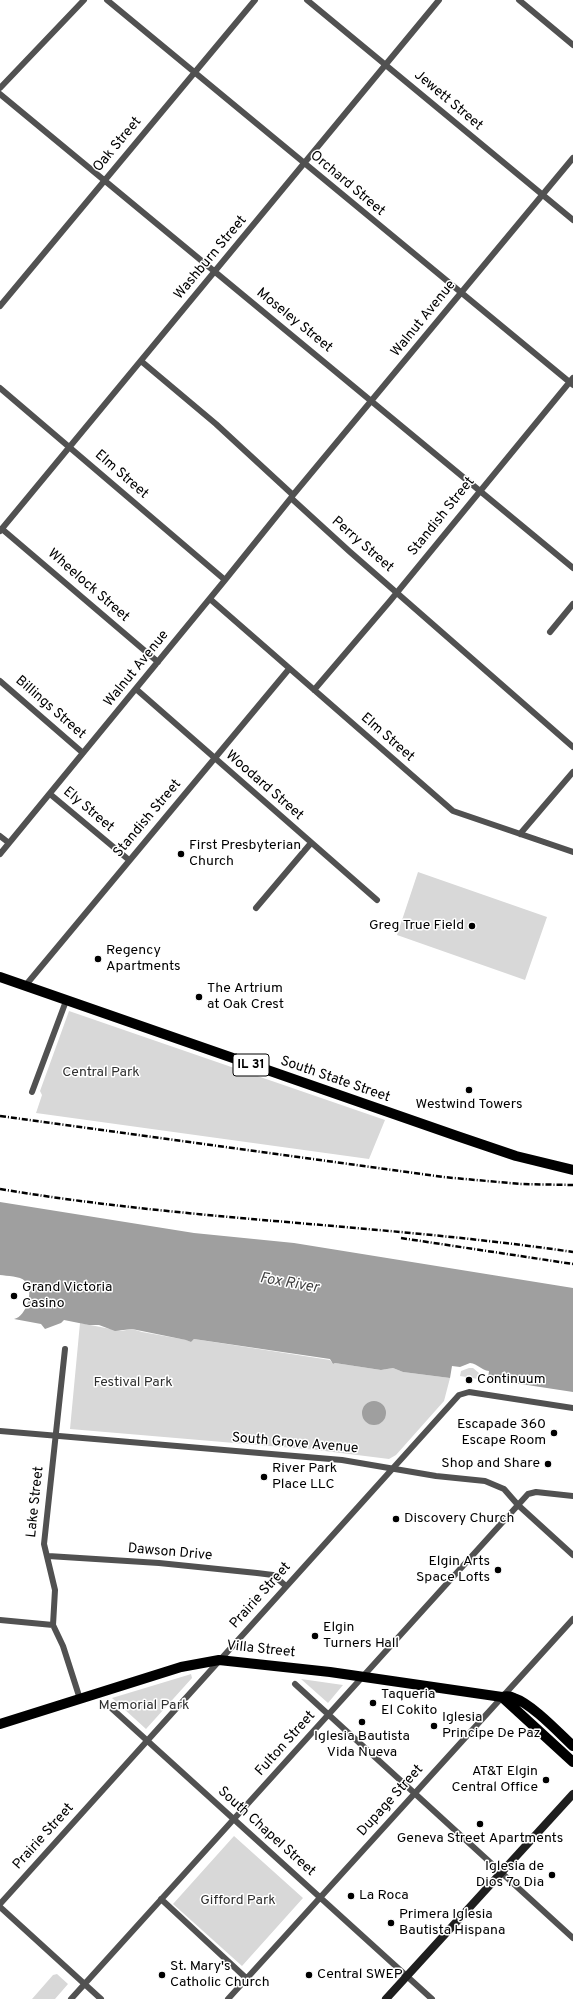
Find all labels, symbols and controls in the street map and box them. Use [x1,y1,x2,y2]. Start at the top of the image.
street label: Jewett Street [410,67,486,135]
street label: Oak Street [90,114,146,176]
street label: Orchard Street [306,148,388,220]
street label: Washburn Street [171,213,251,303]
street label: Walnut Avenue [388,277,460,361]
street label: Moseley Street [253,285,335,357]
street label: Elm Street [91,447,151,503]
street label: Standish Street [405,474,479,560]
street label: Perry Street [328,513,396,577]
street label: Wheelock Street [44,546,132,626]
street label: Walnut Avenue [101,627,173,711]
street label: Billings Street [11,673,89,743]
street label: Elm Street [357,710,417,766]
street label: Woodard Street [222,748,306,824]
street label: Standish Street [110,777,186,861]
street label: Ely Street [59,784,117,836]
place label: First Presbyterian Church [189,838,301,870]
marker: First Presbyterian Church [176,849,186,859]
place label: Greg True Field [369,918,464,934]
marker: Greg True Field [467,921,477,931]
place label: Regency Apartments [106,943,181,976]
marker: Regency Apartments [93,954,103,964]
place label: The Artrium at Oak Crest [207,981,284,1014]
marker: The Artrium at Oak Crest [194,992,204,1002]
street label: South State Street [278,1053,392,1107]
road number: IL 31 [233,1054,269,1076]
park label: Central Park [62,1065,140,1081]
marker: Westwind Towers [464,1085,474,1095]
place label: Westwind Towers [415,1097,523,1113]
water label: Fox River [258,1270,320,1298]
place label: Grand Victoria Casino [22,1280,112,1312]
marker: Grand Victoria Casino [9,1291,19,1301]
place label: Continuum [477,1372,546,1388]
park label: Festival Park [93,1375,173,1391]
marker: Continuum [464,1375,474,1385]
place label: Escapade 360 Escape Room [457,1417,546,1450]
marker: Escapade 360 Escape Room [549,1428,559,1438]
street label: South Grove Avenue [231,1430,359,1458]
place label: Shop and Share [441,1456,540,1472]
marker: Shop and Share [543,1459,553,1469]
place label: River Park Place LLC [272,1461,337,1494]
street label: Lake Street [24,1466,48,1538]
marker: River Park Place LLC [259,1472,269,1482]
place label: Discovery Church [404,1511,514,1527]
marker: Discovery Church [391,1514,401,1524]
street label: Dawson Drive [127,1541,213,1565]
place label: Elgin Arts Space Lofts [416,1554,490,1586]
street label: Prairie Street [227,1559,295,1633]
marker: Elgin Arts Space Lofts [493,1565,503,1575]
place label: Elgin Turners Hall [323,1620,399,1652]
marker: Elgin Turners Hall [310,1631,320,1641]
street label: Villa Street [226,1638,296,1662]
place label: Taqueria El Cokito [381,1687,437,1720]
park label: Memorial Park [99,1698,189,1714]
marker: Taqueria El Cokito [368,1698,378,1708]
street label: Fulton Street [252,1708,320,1780]
place label: Iglesia Principe De Paz [442,1710,541,1742]
marker: Iglesia Bautista Vida Nueva [357,1717,367,1727]
marker: Iglesia Principe De Paz [429,1721,439,1731]
place label: Iglesia Bautista Vida Nueva [314,1729,410,1762]
street label: Dupage Street [355,1762,427,1840]
place label: AT&T Elgin Central Office [451,1764,538,1796]
marker: AT&T Elgin Central Office [541,1775,551,1785]
street label: South Chapel Street [214,1784,318,1880]
street label: Prairie Street [10,1800,78,1874]
marker: Geneva Street Apartments [475,1819,485,1829]
place label: Geneva Street Apartments [397,1831,563,1847]
place label: Iglesia de Dios 7o Dia [476,1859,544,1892]
marker: Iglesia de Dios 7o Dia [547,1870,557,1880]
place label: La Roca [359,1888,409,1904]
marker: La Roca [346,1891,356,1901]
park label: Gifford Park [200,1893,276,1909]
place label: Primera Iglesia Bautista Hispana [399,1907,505,1940]
marker: Primera Iglesia Bautista Hispana [386,1918,396,1928]
place label: St. Mary's Catholic Church [170,1959,270,1992]
place label: Central SWEP [317,1967,403,1983]
marker: St. Mary's Catholic Church [157,1970,167,1980]
marker: Central SWEP [304,1970,314,1980]

